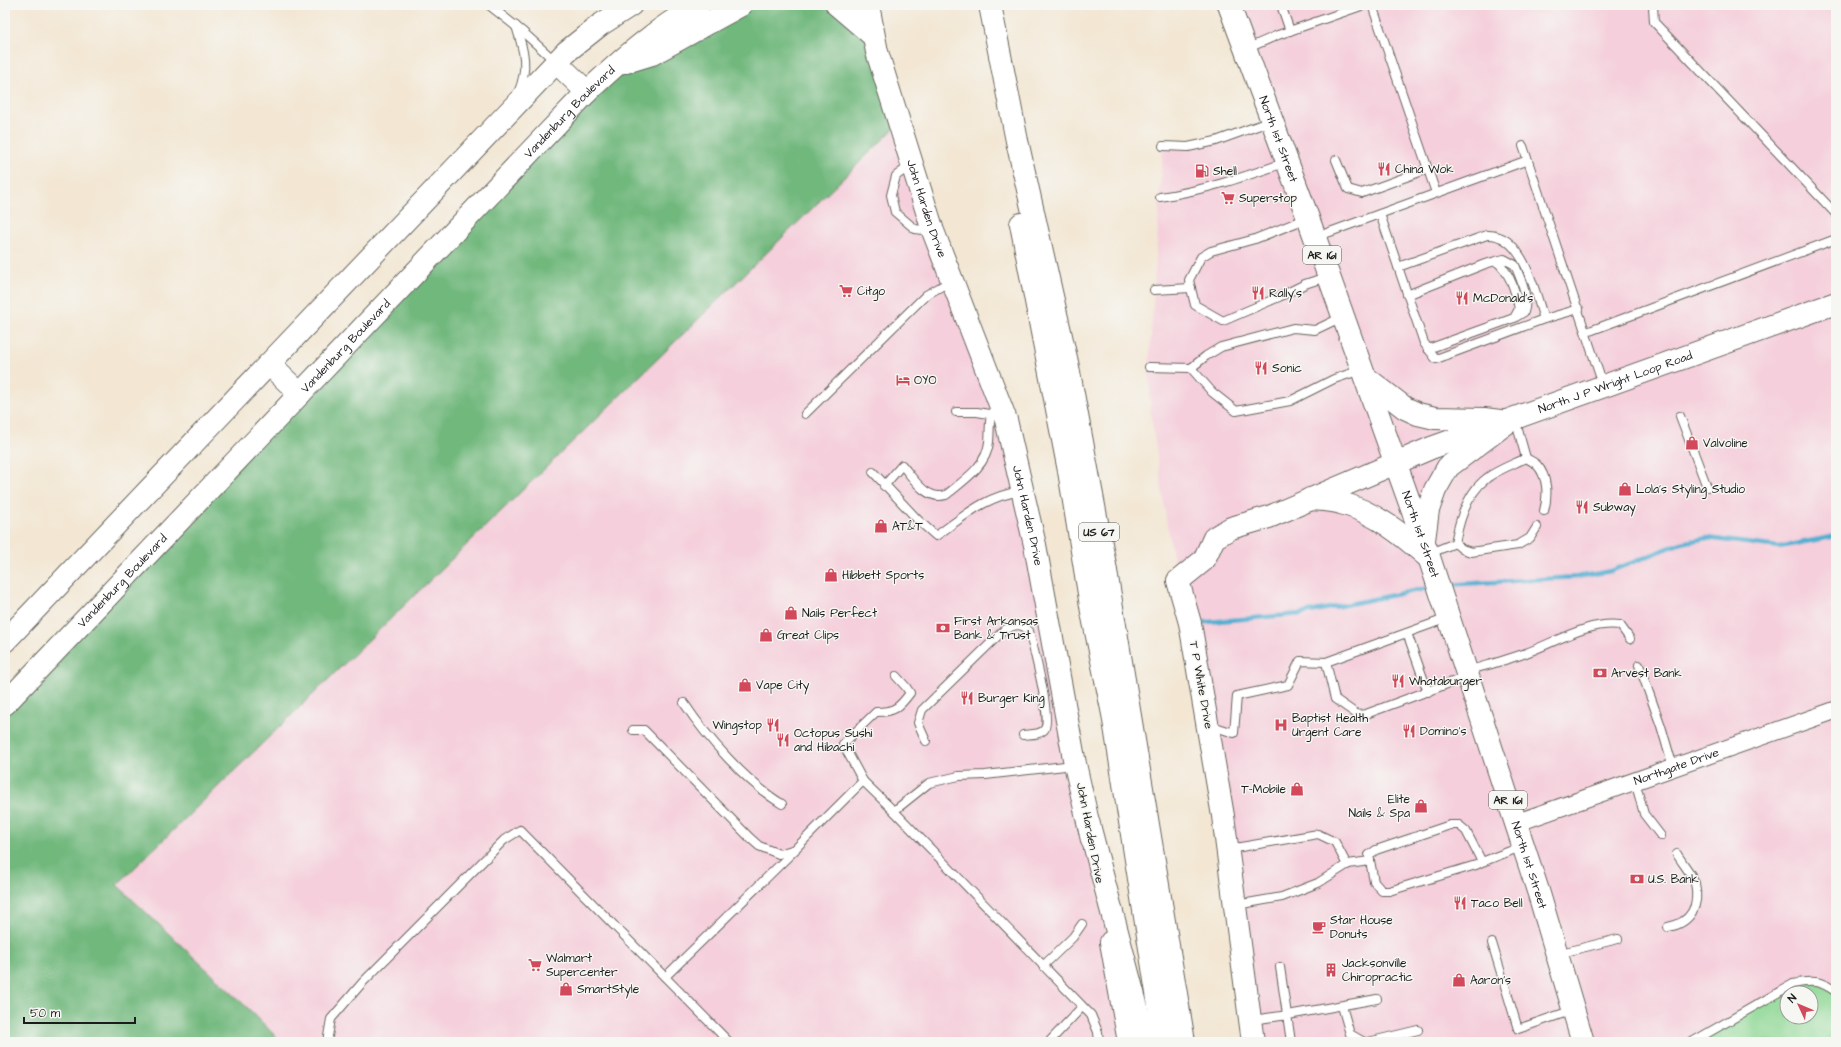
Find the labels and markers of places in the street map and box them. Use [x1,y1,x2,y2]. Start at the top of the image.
restaurant icon: China Wok [1376,161,1392,177]
place label: China Wok [1395,161,1454,178]
fuel station icon: Shell [1194,163,1210,179]
place label: Shell [1213,163,1237,180]
supermarket icon: Superstop [1220,190,1236,206]
place label: Superstop [1239,190,1297,207]
supermarket icon: Citgo [838,283,854,299]
place label: Citgo [857,283,885,301]
restaurant icon: Rally's [1250,285,1266,301]
place label: Rally's [1269,285,1302,303]
restaurant icon: McDonald's [1454,290,1470,306]
place label: McDonald's [1473,290,1533,307]
restaurant icon: Sonic [1253,360,1269,376]
place label: Sonic [1272,360,1302,377]
hotel icon: OYO [895,372,911,388]
place label: OYO [914,372,937,389]
shop icon: Valvoline [1684,435,1700,451]
place label: Valvoline [1703,435,1748,452]
shop icon: Lola's Styling Studio [1617,481,1633,497]
place label: Lola's Styling Studio [1636,481,1745,499]
restaurant icon: Subway [1574,499,1590,515]
place label: Subway [1593,499,1636,517]
shop icon: AT&T [873,518,889,534]
place label: AT&T [892,518,923,535]
shop icon: Hibbett Sports [823,567,839,583]
place label: Hibbett Sports [842,567,924,584]
shop icon: Nails Perfect [783,605,799,621]
place label: Nails Perfect [802,605,877,622]
place label: First Arkansas Bank & Trust [954,613,1038,644]
bank icon: First Arkansas Bank & Trust [935,620,951,636]
shop icon: Great Clips [758,627,774,643]
place label: Great Clips [777,627,839,644]
bank icon: Arvest Bank [1592,665,1608,681]
place label: Arvest Bank [1611,665,1682,682]
restaurant icon: Whataburger [1390,673,1406,689]
place label: Whataburger [1409,673,1482,691]
shop icon: Vape City [737,677,753,693]
place label: Vape City [756,677,810,695]
restaurant icon: Burger King [959,690,975,706]
place label: Burger King [978,690,1045,708]
place label: Baptist Health Urgent Care [1292,710,1368,742]
place label: Wingstop [712,717,762,735]
restaurant icon: Wingstop [765,717,781,733]
hospital icon: Baptist Health Urgent Care [1273,717,1289,733]
restaurant icon: Domino's [1401,723,1417,739]
place label: Domino's [1420,723,1466,740]
place label: Octopus Sushi and Hibachi [794,725,873,756]
restaurant icon: Octopus Sushi and Hibachi [775,732,791,748]
place label: T-Mobile [1241,781,1287,798]
shop icon: T-Mobile [1289,781,1305,797]
place label: Elite Nails & Spa [1349,791,1411,822]
shop icon: Elite Nails & Spa [1413,798,1429,814]
bank icon: U.S. Bank [1629,871,1645,887]
place label: U.S. Bank [1648,871,1699,888]
restaurant icon: Taco Bell [1452,895,1468,911]
place label: Taco Bell [1471,895,1523,912]
place label: Star House Donuts [1330,912,1393,943]
cafe icon: Star House Donuts [1311,919,1327,935]
place label: Walmart Supercenter [546,950,618,981]
place label: Jacksonville Chiropractic [1342,955,1413,986]
supermarket icon: Walmart Supercenter [527,957,543,973]
building icon: Jacksonville Chiropractic [1323,962,1339,978]
shop icon: Aaron's [1451,972,1467,988]
place label: Aaron's [1470,972,1511,989]
shop icon: SmartStyle [558,981,574,997]
place label: SmartStyle [577,981,640,999]

